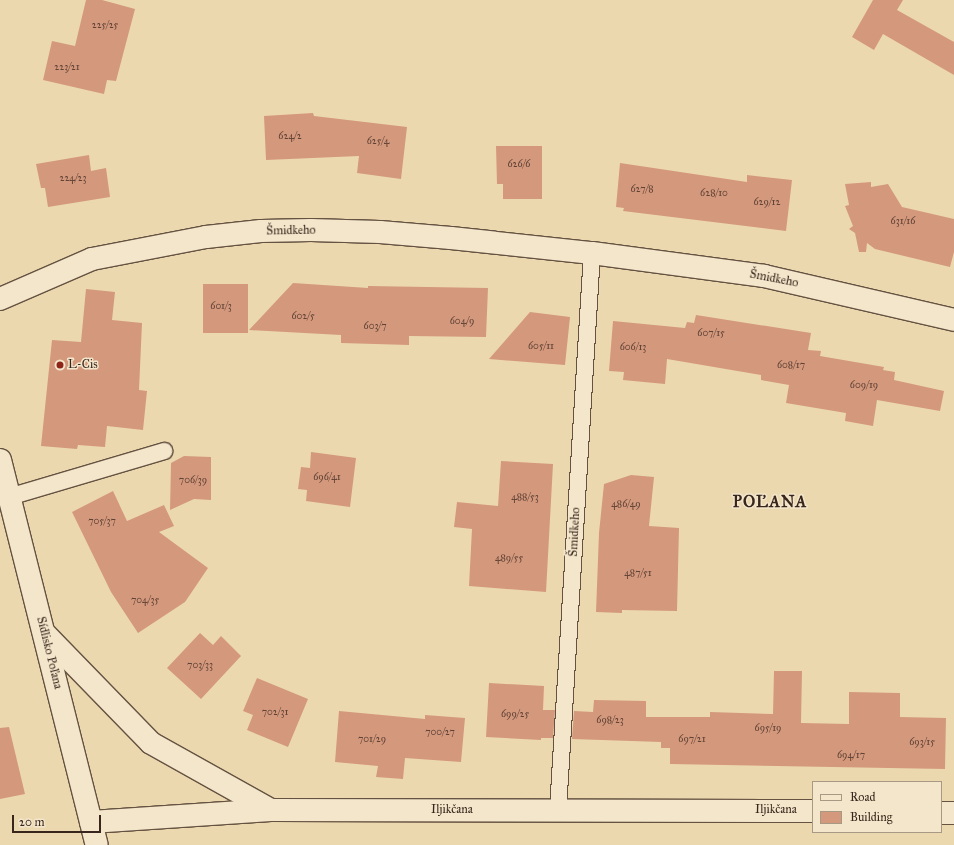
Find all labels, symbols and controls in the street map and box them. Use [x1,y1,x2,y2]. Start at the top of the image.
house number: 225/25 [92,20,118,32]
house number: 223/21 [54,62,80,74]
house number: 624/2 [278,131,302,143]
house number: 625/4 [367,136,389,148]
house number: 626/6 [507,159,531,171]
house number: 224/23 [59,173,87,185]
house number: 627/8 [630,184,654,196]
house number: 628/10 [700,188,728,200]
house number: 629/12 [753,197,781,209]
house number: 631/16 [891,216,915,228]
street label: Šmidkeho [266,223,316,239]
street label: Šmidkeho [748,267,800,291]
house number: 601/3 [210,301,232,313]
house number: 602/5 [291,311,315,323]
house number: 604/9 [450,316,474,328]
house number: 603/7 [364,321,386,333]
house number: 607/15 [697,328,725,340]
house number: 605/11 [528,341,554,353]
house number: 606/13 [620,342,646,354]
place label: L-Cis [68,358,98,372]
marker: L-Cis [55,360,65,370]
house number: 608/17 [777,360,805,372]
house number: 609/19 [850,380,878,392]
house number: 696/41 [313,472,341,484]
house number: 706/39 [179,475,207,487]
house number: 488/53 [511,492,539,504]
district label: POĽANA [733,492,807,512]
house number: 486/49 [611,499,641,511]
street label: Šmidkeho [567,507,583,557]
house number: 705/37 [88,516,116,528]
house number: 489/55 [495,553,523,565]
house number: 487/51 [624,568,652,580]
house number: 704/35 [131,595,159,607]
street label: Sídlisko Poľana [33,615,65,691]
house number: 703/33 [187,660,213,672]
house number: 702/31 [262,707,288,719]
house number: 699/25 [501,709,529,721]
house number: 698/23 [596,715,624,727]
house number: 695/19 [755,723,781,735]
house number: 700/27 [425,727,455,739]
house number: 701/29 [358,734,386,746]
house number: 697/21 [678,734,706,746]
house number: 693/15 [909,737,935,749]
house number: 694/17 [837,750,865,762]
legend [812,781,942,833]
text: Road [850,790,876,804]
street label: Iljikčana [431,803,473,817]
street label: Iljikčana [755,803,797,817]
scale bar [14,807,103,833]
text: Building [850,810,892,824]
text: 20 m [19,815,45,829]

